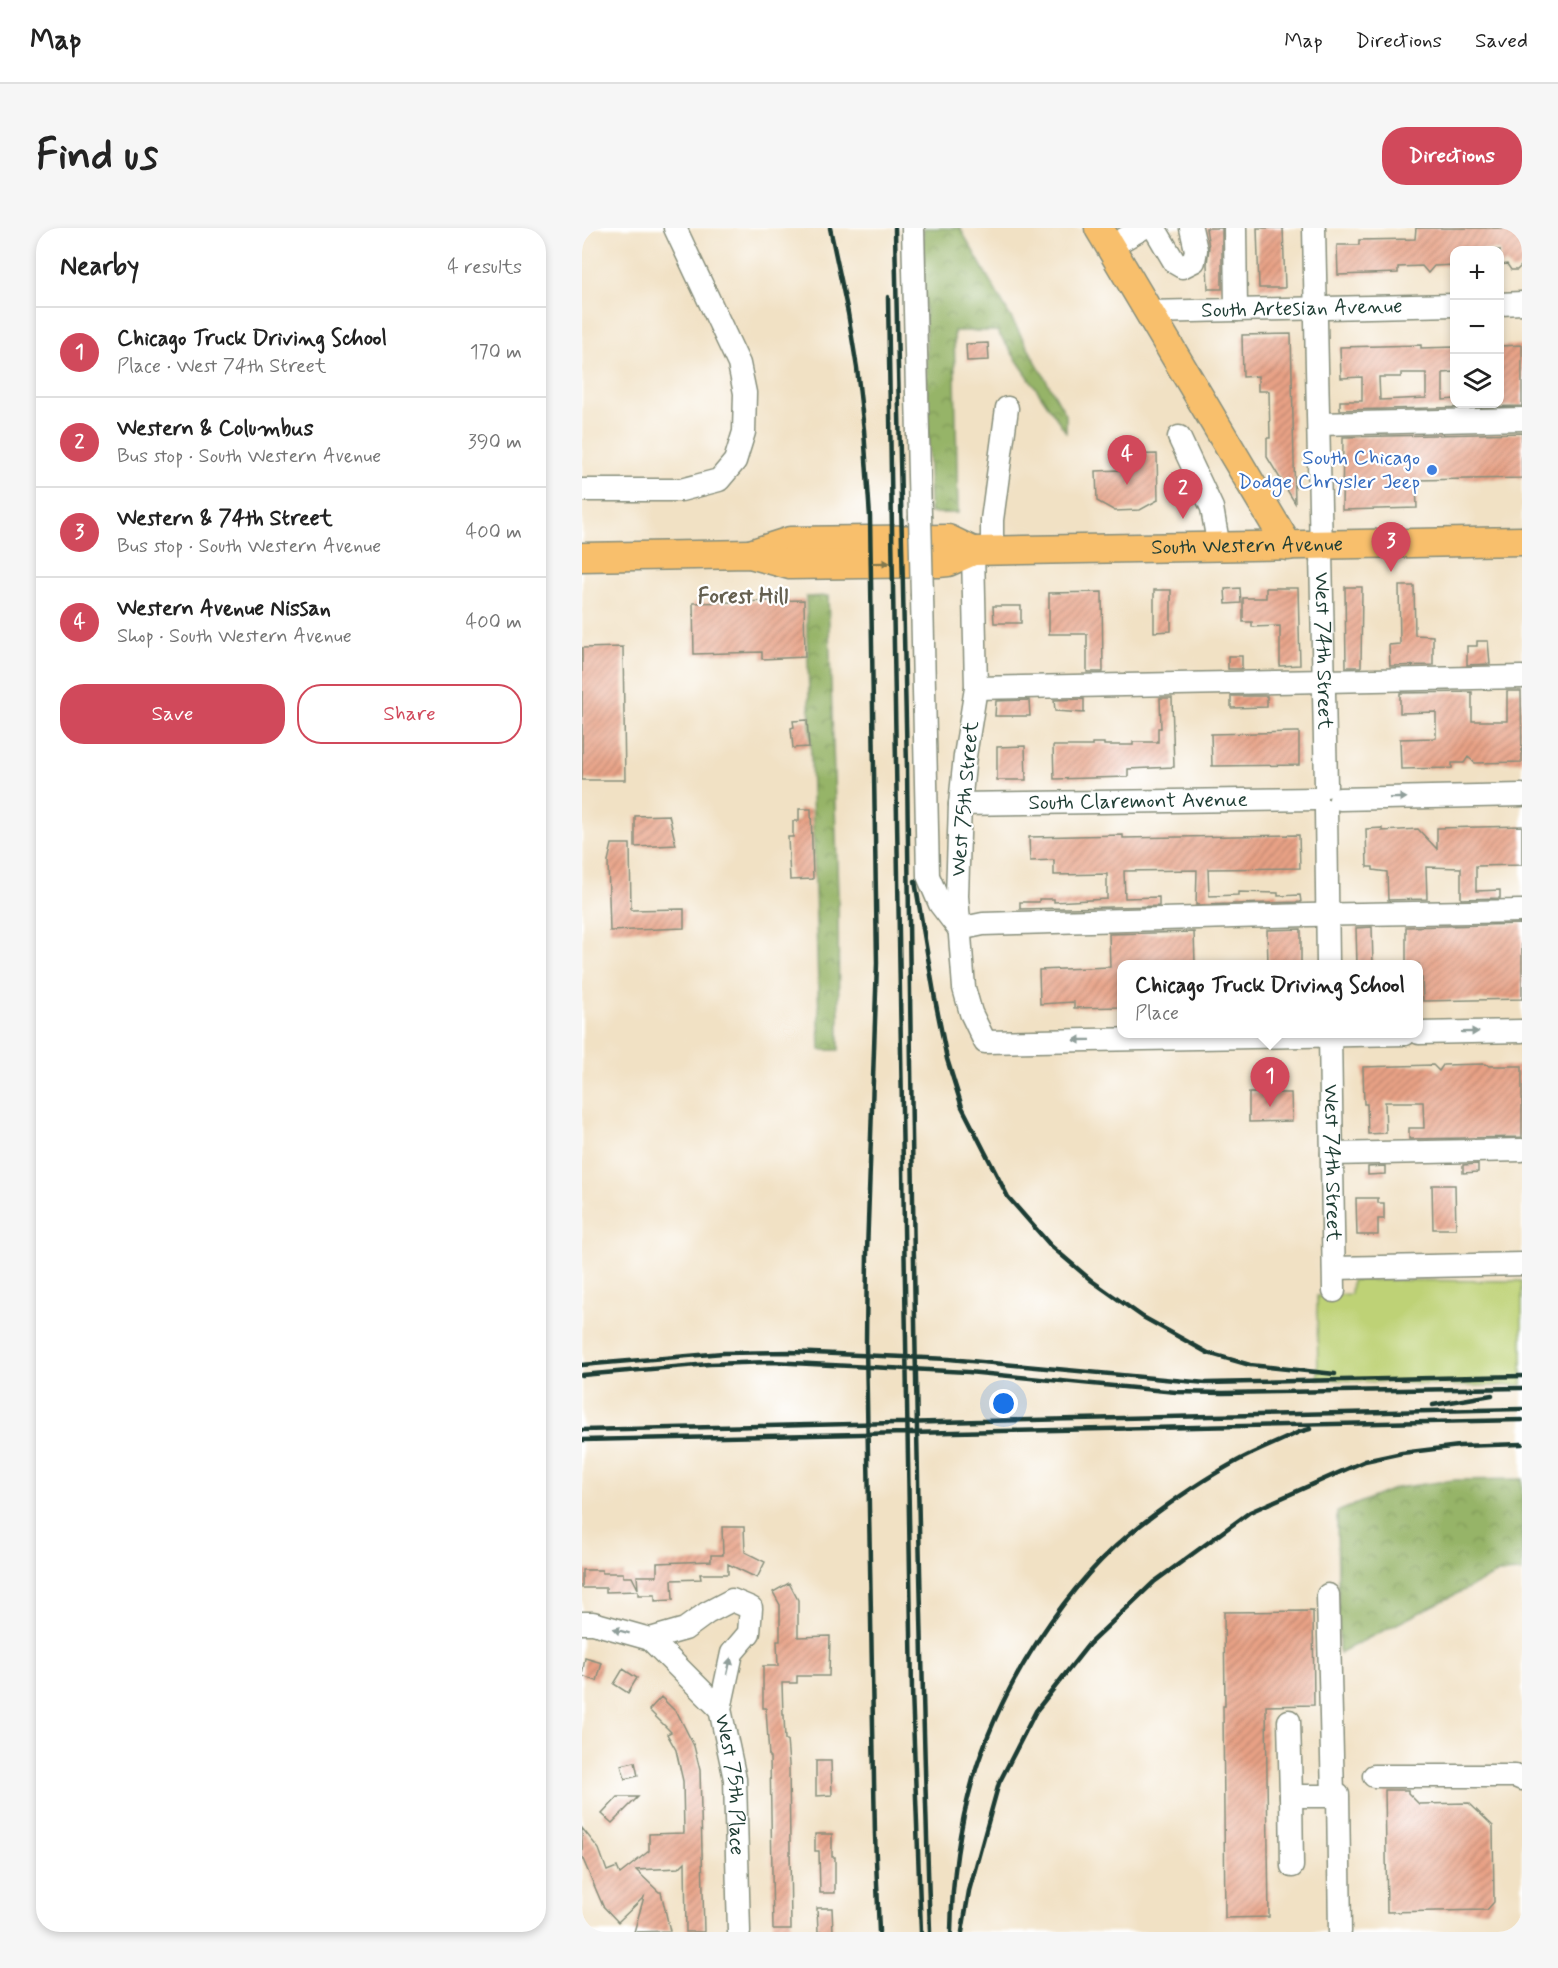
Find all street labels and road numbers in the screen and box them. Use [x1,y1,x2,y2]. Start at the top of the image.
street label: South Artesian Avenue [1201,292,1403,325]
street label: South Western Avenue [1151,530,1343,562]
street label: West 74th Street [1307,572,1339,731]
street label: West 75th Street [944,719,986,878]
street label: South Claremont Avenue [1028,786,1248,817]
street label: West 74th Street [1317,1084,1347,1243]
street label: West 75th Place [707,1712,751,1856]

